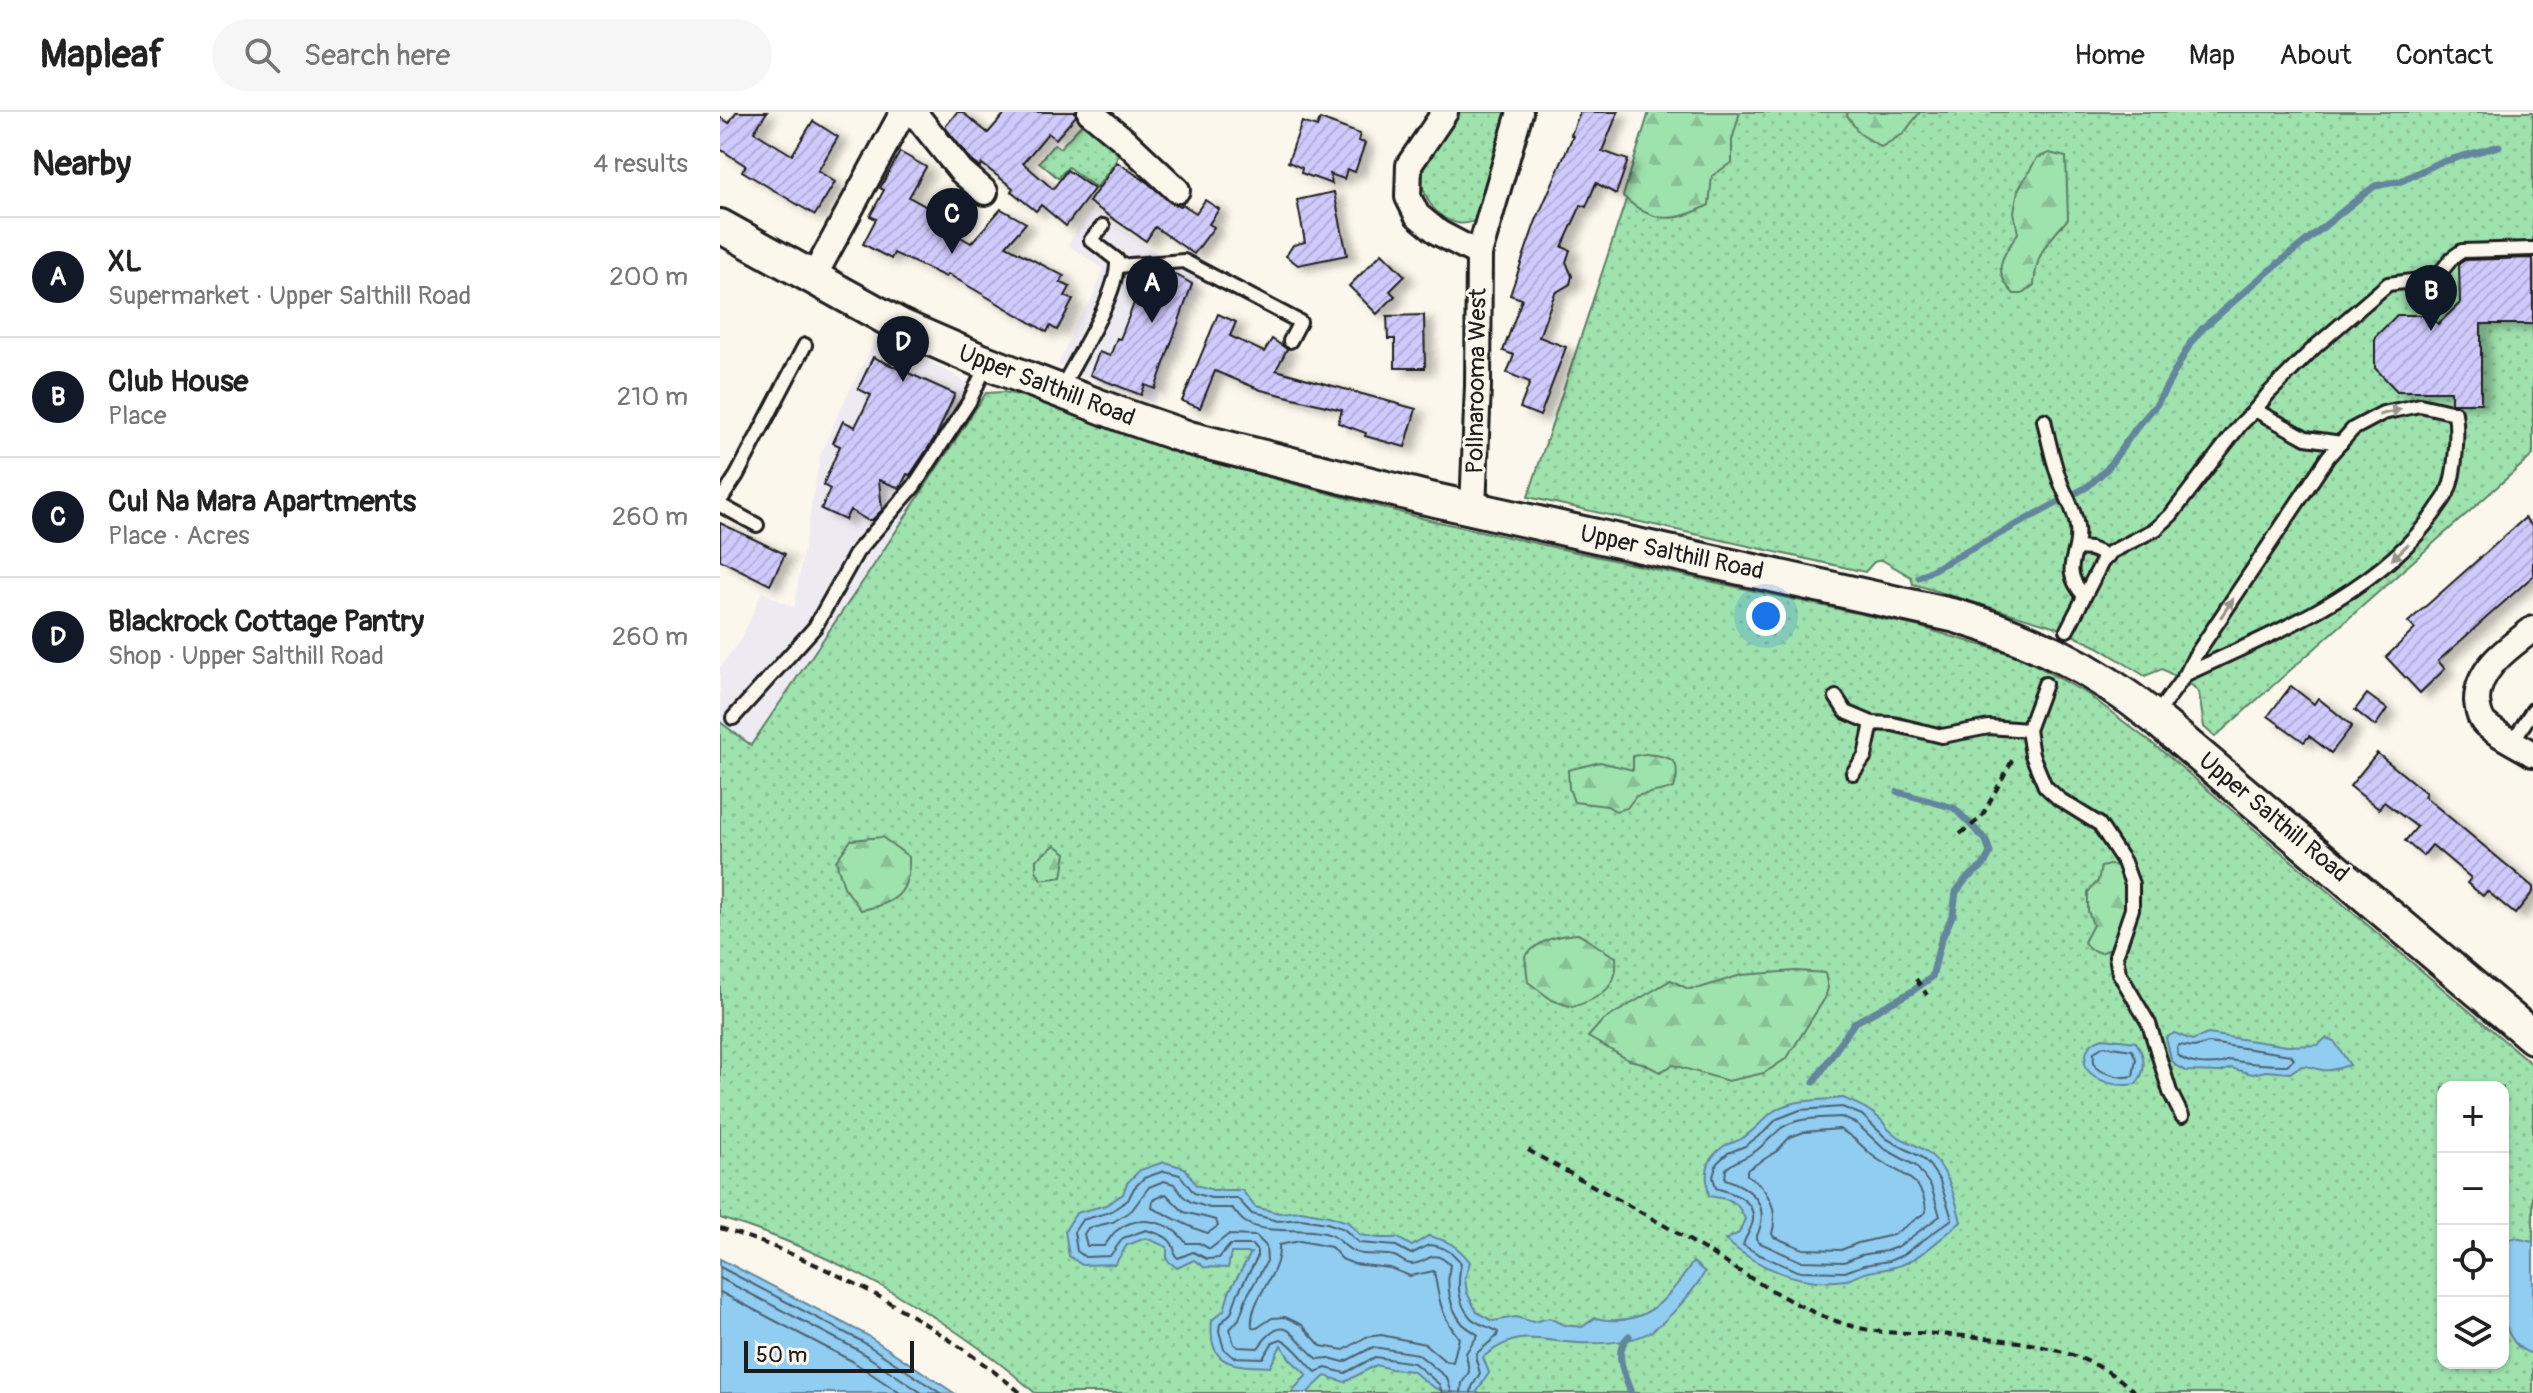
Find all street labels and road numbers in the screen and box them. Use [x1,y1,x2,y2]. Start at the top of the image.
street label: Pollnarooma West [1460,288,1493,474]
street label: Upper Salthill Road [954,338,1139,432]
street label: Upper Salthill Road [1578,519,1766,586]
street label: Upper Salthill Road [2193,746,2355,889]

